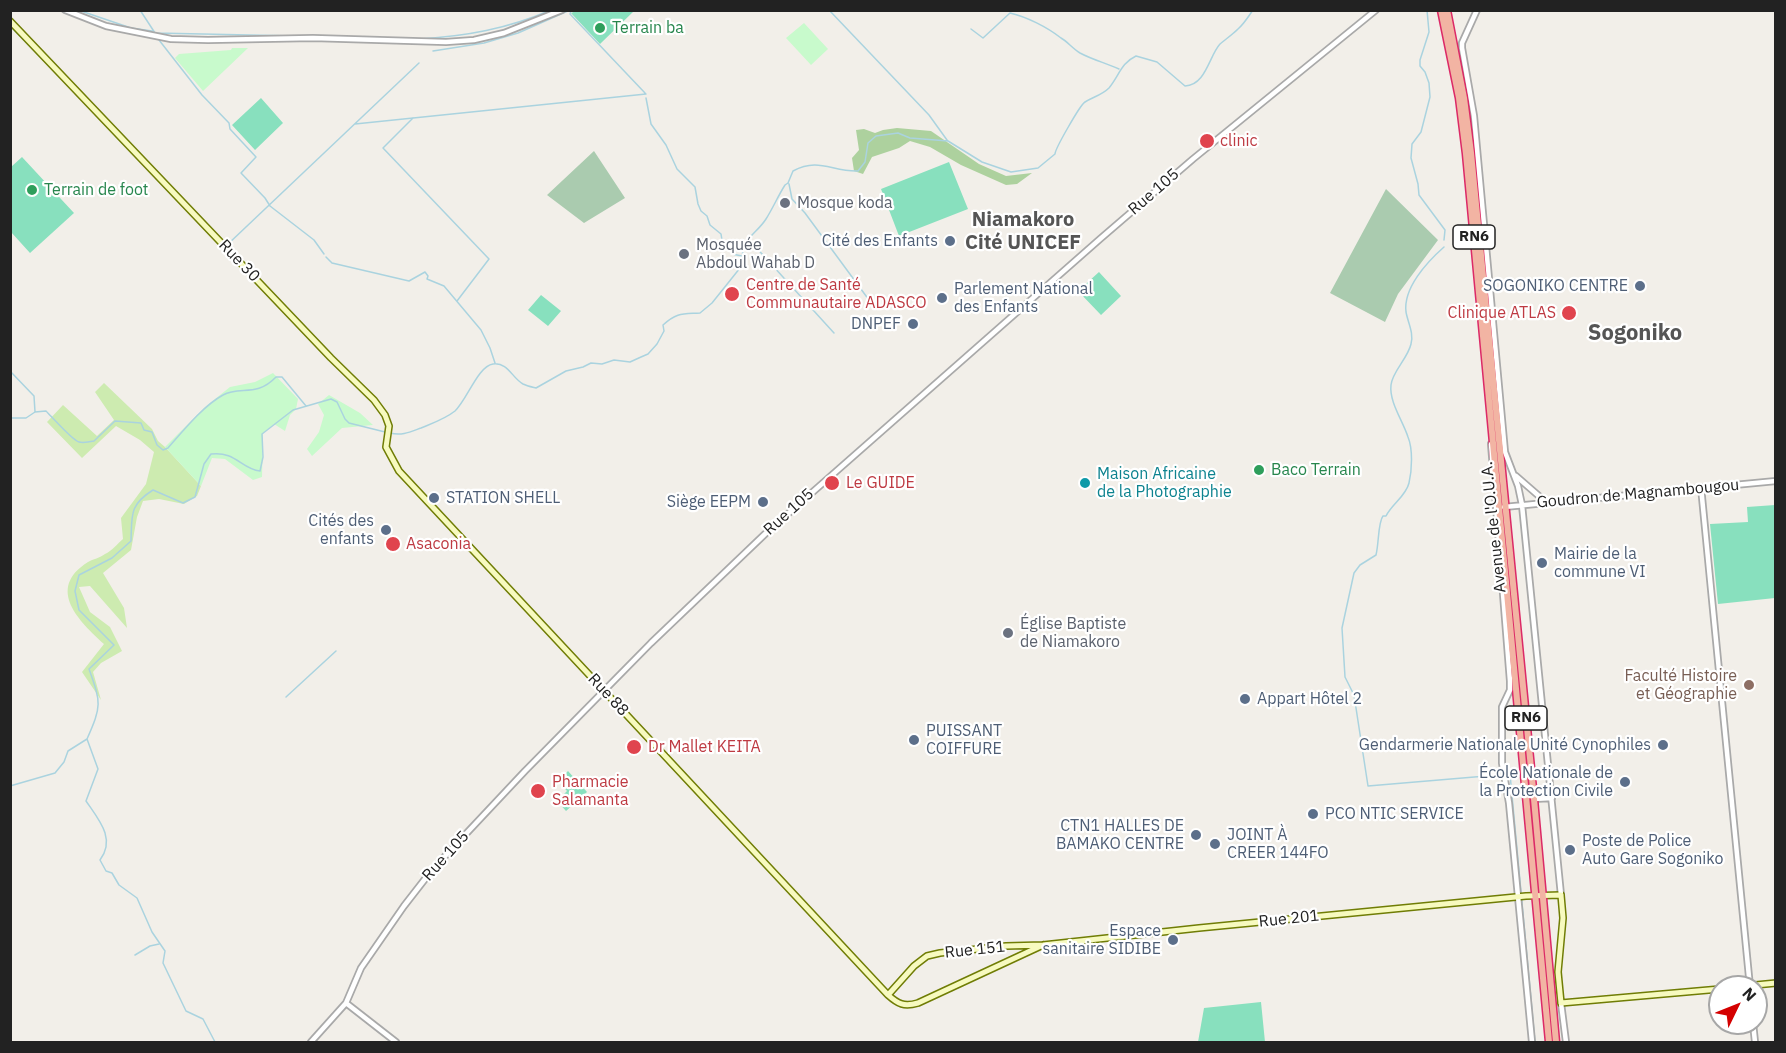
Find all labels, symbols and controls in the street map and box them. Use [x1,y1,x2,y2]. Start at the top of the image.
place label: Terrain ba [612,18,684,38]
marker: Terrain ba [593,21,607,35]
place label: clinic [1220,131,1258,151]
marker: clinic [1198,132,1216,150]
street label: Rue 105 [1125,165,1183,219]
place label: Terrain de foot [44,180,148,200]
marker: Terrain de foot [25,183,39,197]
place label: Mosque koda [797,193,893,213]
marker: Mosque koda [778,196,792,210]
district label: Niamakoro Cité UNICEF [965,208,1081,255]
road number: RN6 [1453,225,1495,249]
place label: Cité des Enfants [822,231,938,251]
marker: Cité des Enfants [943,234,957,248]
place label: Mosquée Abdoul Wahab D [696,235,815,273]
street label: Rue 30 [214,236,264,286]
marker: Mosquée Abdoul Wahab D [677,247,691,261]
place label: Centre de Santé Communautaire ADASCO [746,275,927,313]
place label: SOGONIKO CENTRE [1483,276,1628,296]
place label: Parlement National des Enfants [954,279,1093,317]
marker: SOGONIKO CENTRE [1633,279,1647,293]
marker: Centre de Santé Communautaire ADASCO [723,285,741,303]
marker: Parlement National des Enfants [935,291,949,305]
place label: Clinique ATLAS [1447,303,1556,323]
marker: Clinique ATLAS [1560,304,1578,322]
place label: DNPEF [851,314,901,334]
marker: DNPEF [906,317,920,331]
district label: Sogoniko [1588,321,1682,347]
place label: Baco Terrain [1271,460,1361,480]
street label: Avenue de l'O.U.A. [1478,460,1510,594]
marker: Baco Terrain [1252,463,1266,477]
place label: Maison Africaine de la Photographie [1097,464,1232,502]
place label: Le GUIDE [846,473,915,493]
marker: Le GUIDE [823,474,841,492]
marker: Maison Africaine de la Photographie [1078,476,1092,490]
street label: Goudron de Magnambougou [1536,476,1740,512]
street label: Rue 105 [760,485,818,539]
place label: STATION SHELL [446,488,560,508]
marker: STATION SHELL [427,491,441,505]
place label: Siège EEPM [667,492,751,512]
marker: Siège EEPM [756,495,770,509]
place label: Cités des enfants [308,511,374,549]
marker: Cités des enfants [379,523,393,537]
place label: Asaconia [406,534,471,554]
marker: Asaconia [384,535,402,553]
place label: Mairie de la commune VI [1554,544,1646,582]
marker: Mairie de la commune VI [1535,556,1549,570]
place label: Église Baptiste de Niamakoro [1020,614,1126,652]
marker: Église Baptiste de Niamakoro [1001,626,1015,640]
place label: Faculté Histoire et Géographie [1625,666,1737,704]
street label: Rue 88 [584,670,632,720]
marker: Faculté Histoire et Géographie [1742,678,1756,692]
place label: Appart Hôtel 2 [1257,689,1362,709]
marker: Appart Hôtel 2 [1238,692,1252,706]
road number: RN6 [1505,706,1547,730]
place label: PUISSANT COIFFURE [926,721,1002,759]
marker: PUISSANT COIFFURE [907,733,921,747]
place label: Gendarmerie Nationale Unité Cynophiles [1359,735,1651,755]
place label: Dr Mallet KEITA [648,737,761,757]
marker: Dr Mallet KEITA [625,738,643,756]
marker: Gendarmerie Nationale Unité Cynophiles [1656,738,1670,752]
place label: École Nationale de la Protection Civile [1479,763,1613,801]
place label: Pharmacie Salamanta [552,772,629,810]
marker: École Nationale de la Protection Civile [1618,775,1632,789]
marker: Pharmacie Salamanta [529,782,547,800]
place label: PCO NTIC SERVICE [1325,804,1464,824]
marker: PCO NTIC SERVICE [1306,807,1320,821]
place label: CTN1 HALLES DE BAMAKO CENTRE [1056,816,1184,854]
place label: JOINT À CREER 144FO [1227,825,1329,863]
street label: Rue 105 [419,827,473,885]
marker: CTN1 HALLES DE BAMAKO CENTRE [1189,828,1203,842]
place label: Poste de Police Auto Gare Sogoniko [1582,831,1723,869]
marker: JOINT À CREER 144FO [1208,837,1222,851]
marker: Poste de Police Auto Gare Sogoniko [1563,843,1577,857]
street label: Rue 201 [1258,906,1320,932]
place label: Espace sanitaire SIDIBE [1042,921,1161,959]
marker: Espace sanitaire SIDIBE [1166,933,1180,947]
street label: Rue 151 [944,937,1006,963]
north arrow [1708,975,1768,1035]
text: N [1738,983,1761,1005]

